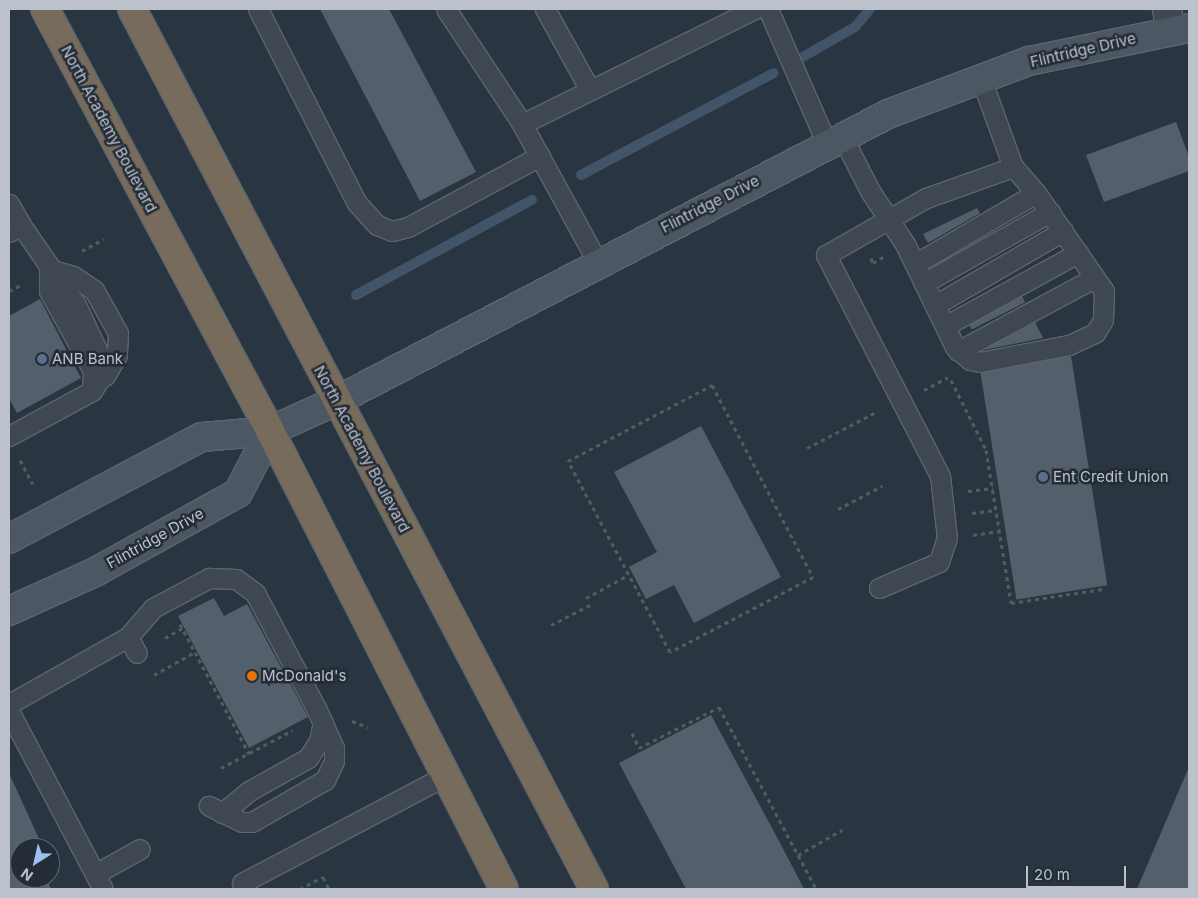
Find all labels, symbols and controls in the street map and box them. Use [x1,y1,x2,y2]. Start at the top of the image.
street label: Flintridge Drive [1028,29,1138,71]
street label: North Academy Boulevard [57,43,161,215]
street label: Flintridge Drive [658,171,762,237]
place label: ANB Bank [52,350,123,368]
marker: ANB Bank [36,353,48,365]
street label: North Academy Boulevard [310,363,414,535]
place label: Ent Credit Union [1053,468,1169,486]
marker: Ent Credit Union [1037,471,1049,483]
street label: Flintridge Drive [103,504,207,572]
place label: McDonald's [262,667,346,685]
marker: McDonald's [246,670,258,682]
north arrow [10,838,60,888]
scale bar [1028,856,1128,888]
text: N [17,865,36,885]
text: 20 m [1034,865,1070,884]

